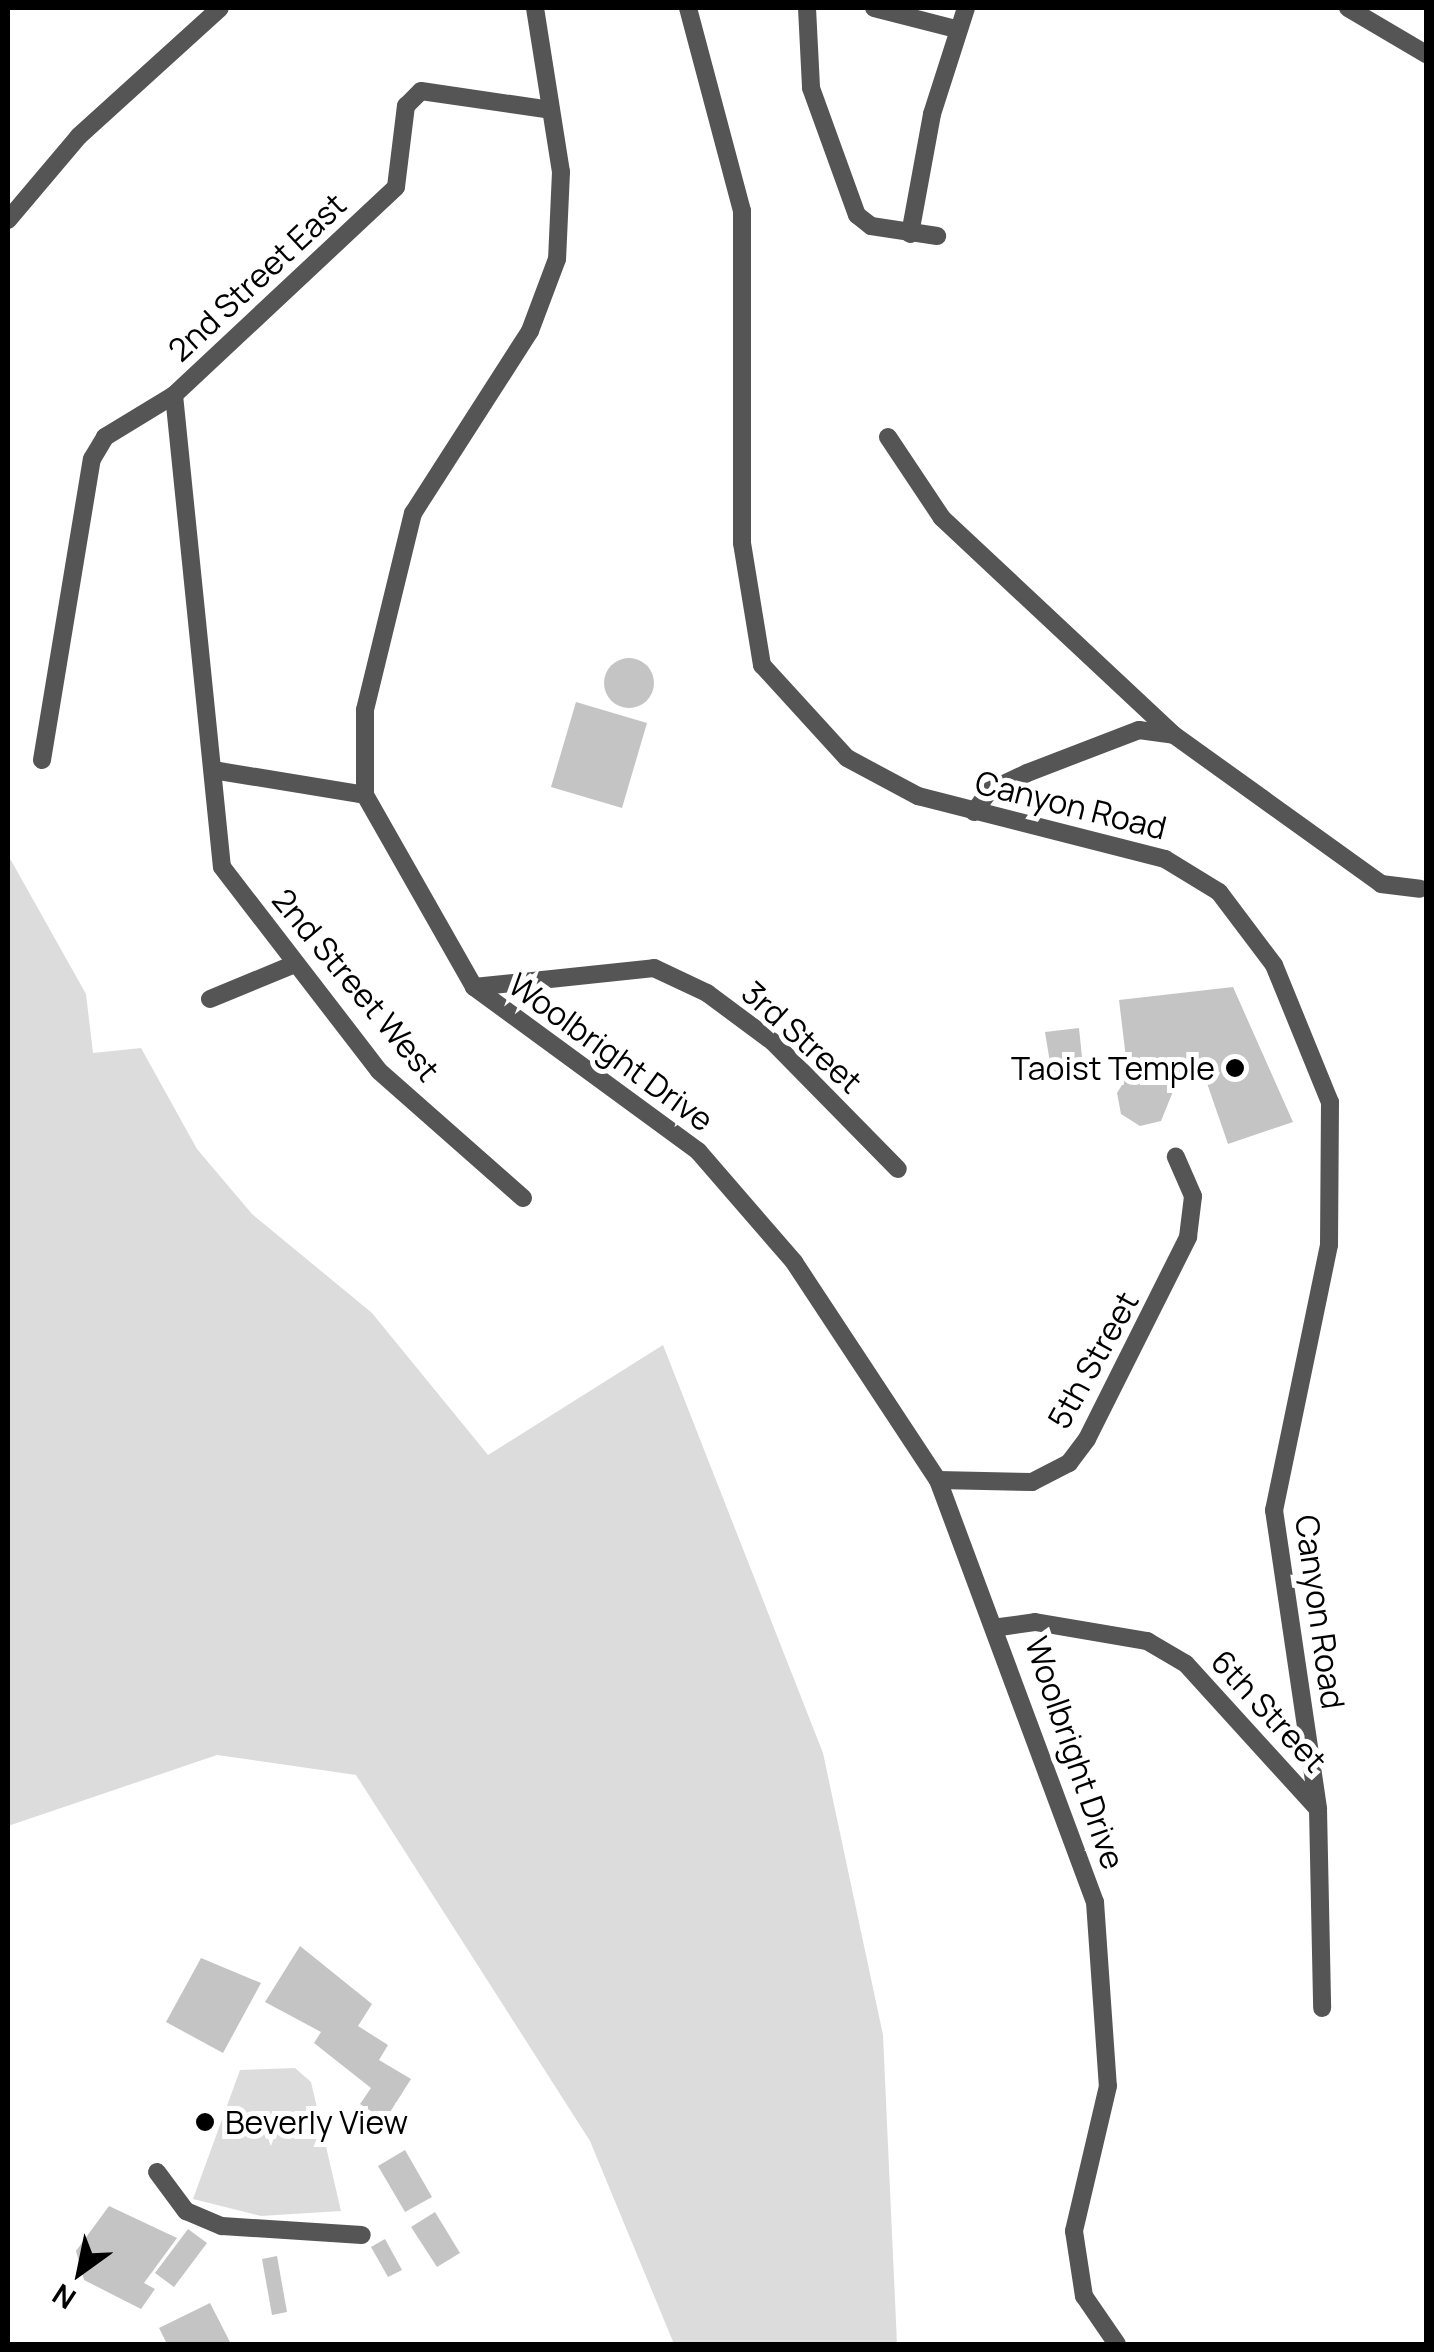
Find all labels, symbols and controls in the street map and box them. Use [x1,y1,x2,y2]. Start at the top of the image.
street label: 2nd Street East [160,185,354,369]
street label: Canyon Road [972,763,1170,847]
street label: 2nd Street West [264,881,448,1089]
street label: Woolbright Drive [501,965,721,1139]
street label: 3rd Street [734,973,870,1101]
place label: Taoist Temple [1011,1049,1215,1087]
marker: Taoist Temple [1224,1057,1246,1079]
street label: 5th Street [1040,1285,1146,1435]
street label: Canyon Road [1287,1513,1353,1711]
street label: Woolbright Drive [1017,1632,1133,1874]
street label: 6th Street [1203,1642,1335,1780]
place label: Beverly View [225,2103,408,2141]
marker: Beverly View [194,2111,216,2133]
north arrow [30,2222,130,2322]
text: N [45,2276,82,2319]

